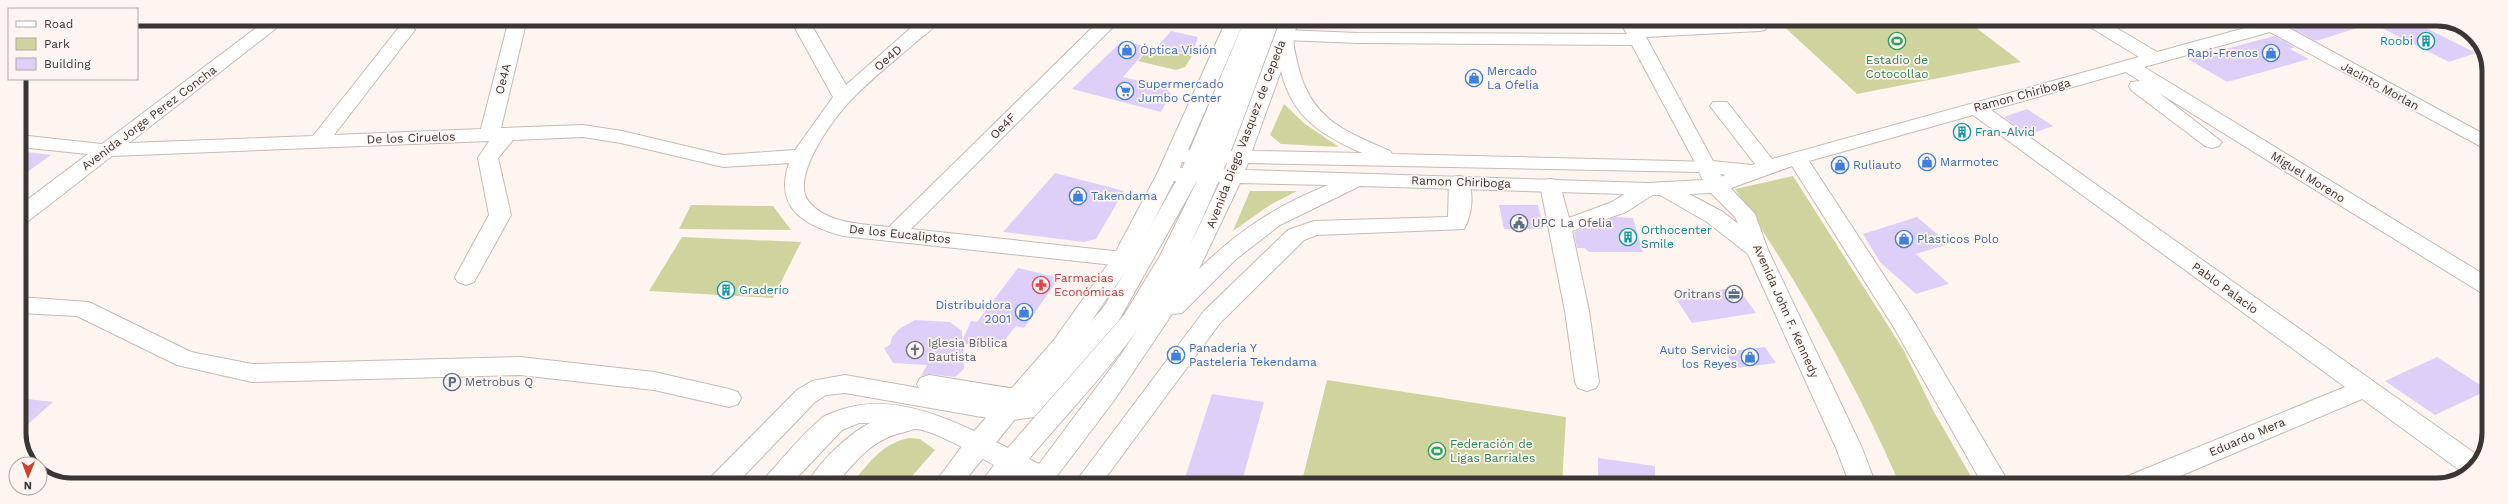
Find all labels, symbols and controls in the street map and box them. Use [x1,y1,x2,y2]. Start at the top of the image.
legend [8,8,138,80]
text: Road [44,17,73,31]
sports icon: Estadio de Cotocollao [1887,31,1907,51]
building icon: Roobi [2416,31,2436,51]
place label: Roobi [2380,34,2413,48]
text: Park [44,37,70,51]
street label: Avenida Diego Vasquez de Cepeda [1204,38,1289,230]
shop icon: Óptica Visión [1117,40,1137,60]
street label: Oe4D [871,42,905,74]
place label: Óptica Visión [1140,43,1217,57]
shop icon: Rapi-Frenos [2261,43,2281,63]
place label: Rapi-Frenos [2187,46,2258,60]
place label: Estadio de Cotocollao [1866,53,1928,81]
text: Building [44,57,91,71]
street label: Jacinto Morlan [2339,59,2421,113]
street label: Oe4A [492,62,514,96]
street label: Avenida Jorge Perez Concha [79,63,219,173]
place label: Mercado La Ofelia [1487,64,1539,92]
shop icon: Mercado La Ofelia [1464,68,1484,88]
street label: Ramon Chiriboga [1972,75,2072,115]
place label: Supermercado Jumbo Center [1138,77,1224,105]
supermarket icon: Supermercado Jumbo Center [1115,81,1135,101]
street label: Oe4F [987,110,1019,142]
building icon: Fran-Alvid [1952,122,1972,142]
place label: Fran-Alvid [1975,125,2035,139]
street label: De los Ciruelos [366,129,456,147]
street label: Miguel Moreno [2268,149,2348,205]
shop icon: Marmotec [1917,152,1937,172]
shop icon: Ruliauto [1830,155,1850,175]
place label: Marmotec [1940,155,1999,169]
place label: Ruliauto [1853,158,1902,172]
street label: Ramon Chiriboga [1411,173,1511,191]
shop icon: Takendama [1068,186,1088,206]
place label: Takendama [1091,189,1158,203]
public building icon: UPC La Ofelia [1509,213,1529,233]
place label: UPC La Ofelia [1532,216,1612,230]
street label: De los Eucaliptos [848,222,952,246]
place label: Orthocenter Smile [1641,223,1712,251]
building icon: Orthocenter Smile [1618,227,1638,247]
shop icon: Plasticos Polo [1894,229,1914,249]
place label: Plasticos Polo [1917,232,1999,246]
street label: Avenida John F. Kennedy [1750,242,1822,381]
street label: Pablo Palacio [2189,259,2261,317]
place label: Farmacias Económicas [1054,271,1124,299]
pharmacy icon: Farmacias Económicas [1031,275,1051,295]
building icon: Graderío [716,280,736,300]
place label: Graderío [739,283,789,297]
office icon: Oritrans [1724,284,1744,304]
place label: Oritrans [1674,287,1721,301]
place label: Distribuidora 2001 [935,298,1011,326]
shop icon: Distribuidora 2001 [1014,302,1034,322]
place label: Iglesia Bíblica Bautista [928,336,1008,364]
church icon: Iglesia Bíblica Bautista [905,340,925,360]
place label: Panaderia Y Pasteleria Tekendama [1189,341,1317,369]
place label: Auto Servicio los Reyes [1659,343,1737,371]
shop icon: Panaderia Y Pasteleria Tekendama [1166,345,1186,365]
shop icon: Auto Servicio los Reyes [1740,347,1760,367]
parking icon: Metrobus Q [442,372,462,392]
place label: Metrobus Q [465,375,533,389]
street label: Eduardo Mera [2207,415,2287,459]
place label: Federación de Ligas Barriales [1450,437,1535,465]
sports icon: Federación de Ligas Barriales [1427,441,1447,461]
north arrow [8,456,48,496]
text: N [24,479,32,492]

